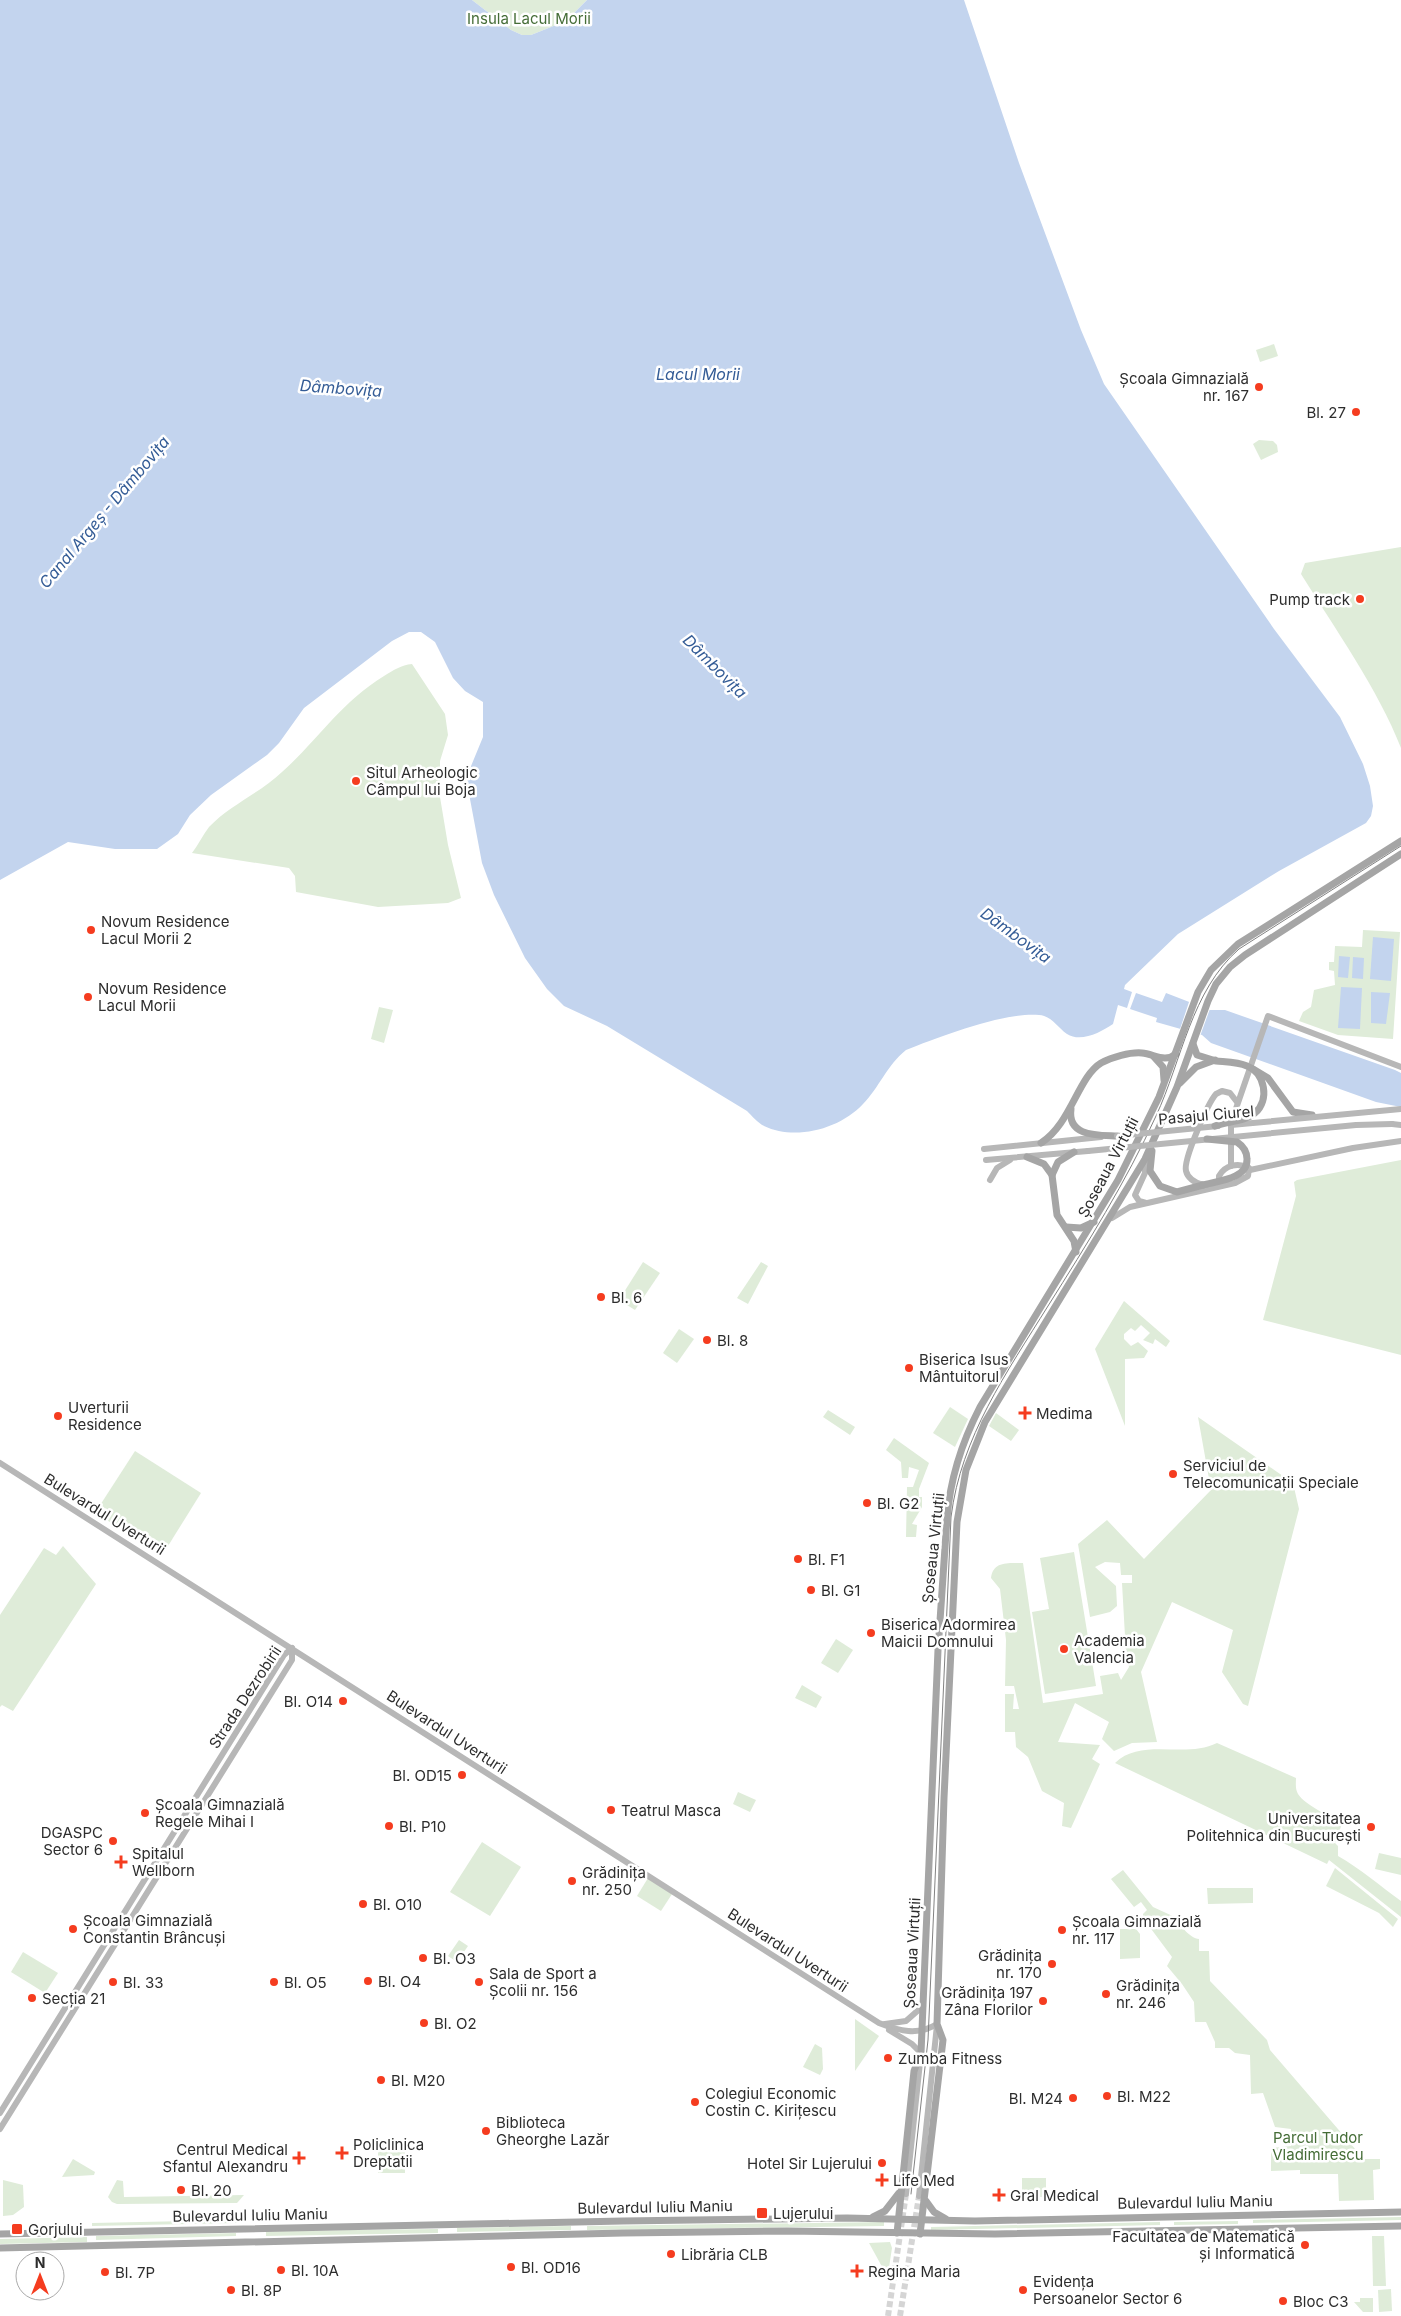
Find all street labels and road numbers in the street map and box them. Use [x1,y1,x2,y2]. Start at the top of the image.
street label: Pasajul Ciurel [1157,1101,1255,1129]
street label: Șoseaua Virtuții [1074,1113,1142,1221]
street label: Bulevardul Uverturii [41,1469,169,1559]
street label: Șoseaua Virtuții [918,1492,948,1604]
street label: Strada Dezrobirii [205,1642,285,1752]
street label: Bulevardul Uverturii [383,1686,511,1778]
street label: Șoseaua Virtuții [900,1897,924,2009]
street label: Bulevardul Uverturii [724,1904,852,1996]
street label: Bulevardul Iuliu Maniu [1117,2191,1273,2213]
street label: Bulevardul Iuliu Maniu [577,2196,733,2218]
street label: Bulevardul Iuliu Maniu [172,2204,328,2226]

